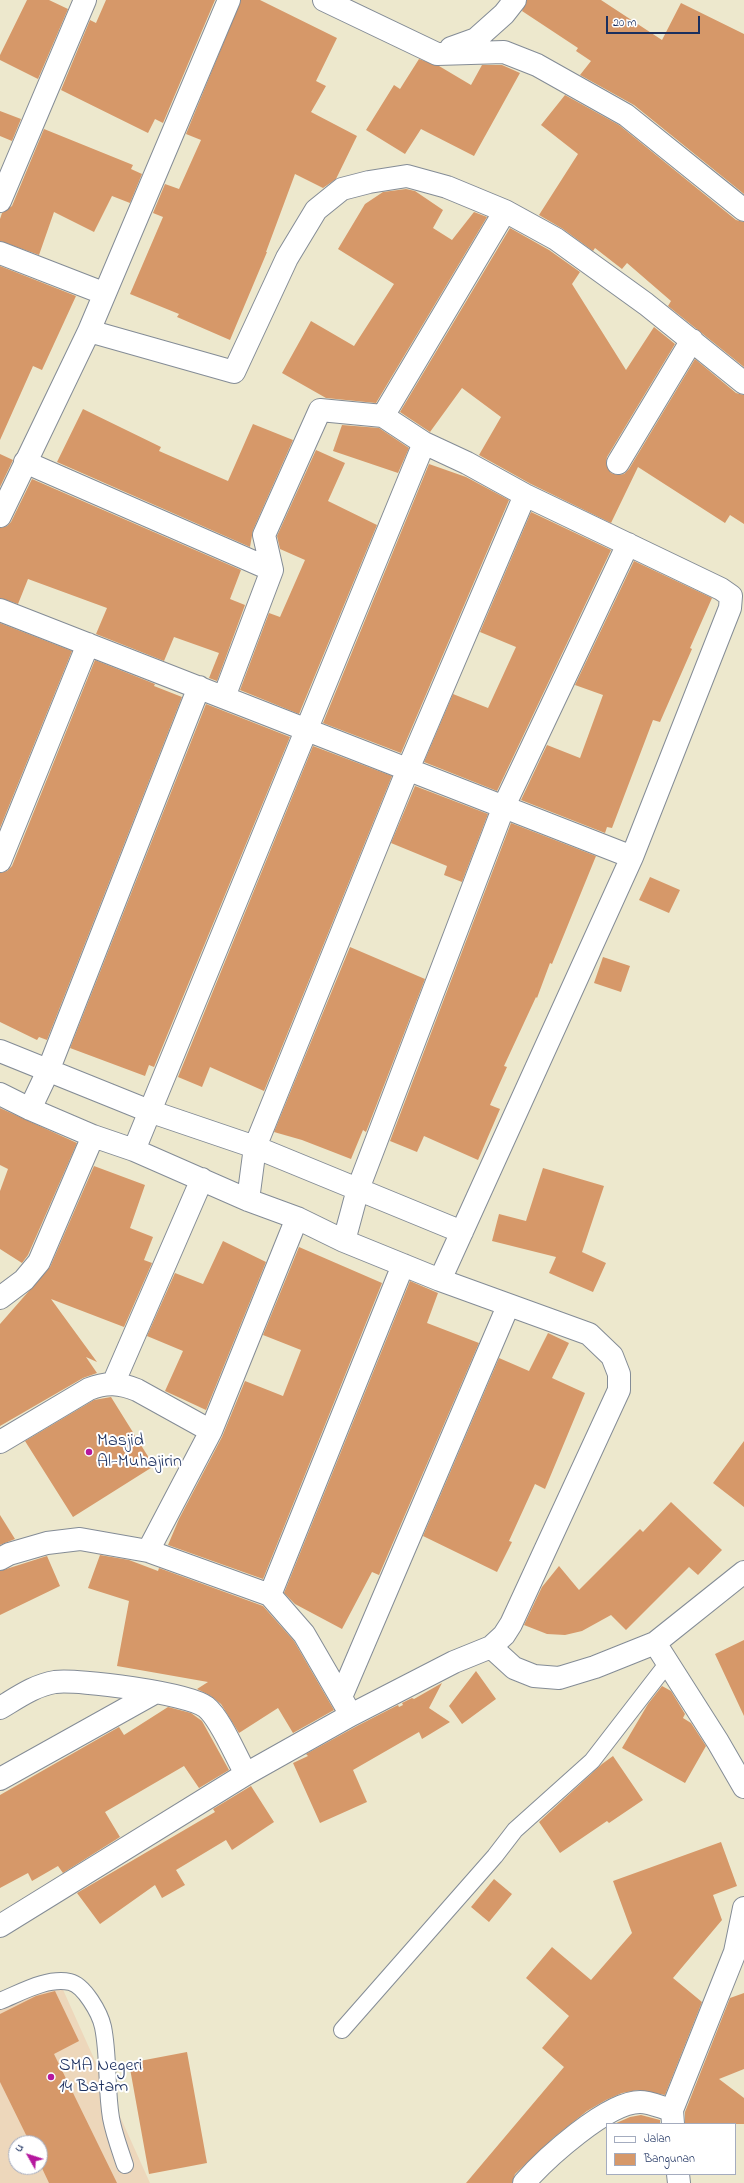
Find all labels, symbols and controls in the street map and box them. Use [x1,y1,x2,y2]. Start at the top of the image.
scale bar [608,8,702,34]
text: 20 m [613,14,636,32]
place label: Masjid Al-Muhajirin [97,1431,182,1474]
marker: Masjid Al-Muhajirin [84,1447,94,1457]
place label: SMA Negeri 14 Batam [59,2056,142,2098]
marker: SMA Negeri 14 Batam [46,2072,56,2082]
legend [606,2123,736,2175]
text: Jalan [644,2130,671,2148]
north arrow [8,2135,48,2175]
text: U [11,2140,28,2156]
text: Bangunan [644,2150,695,2168]

